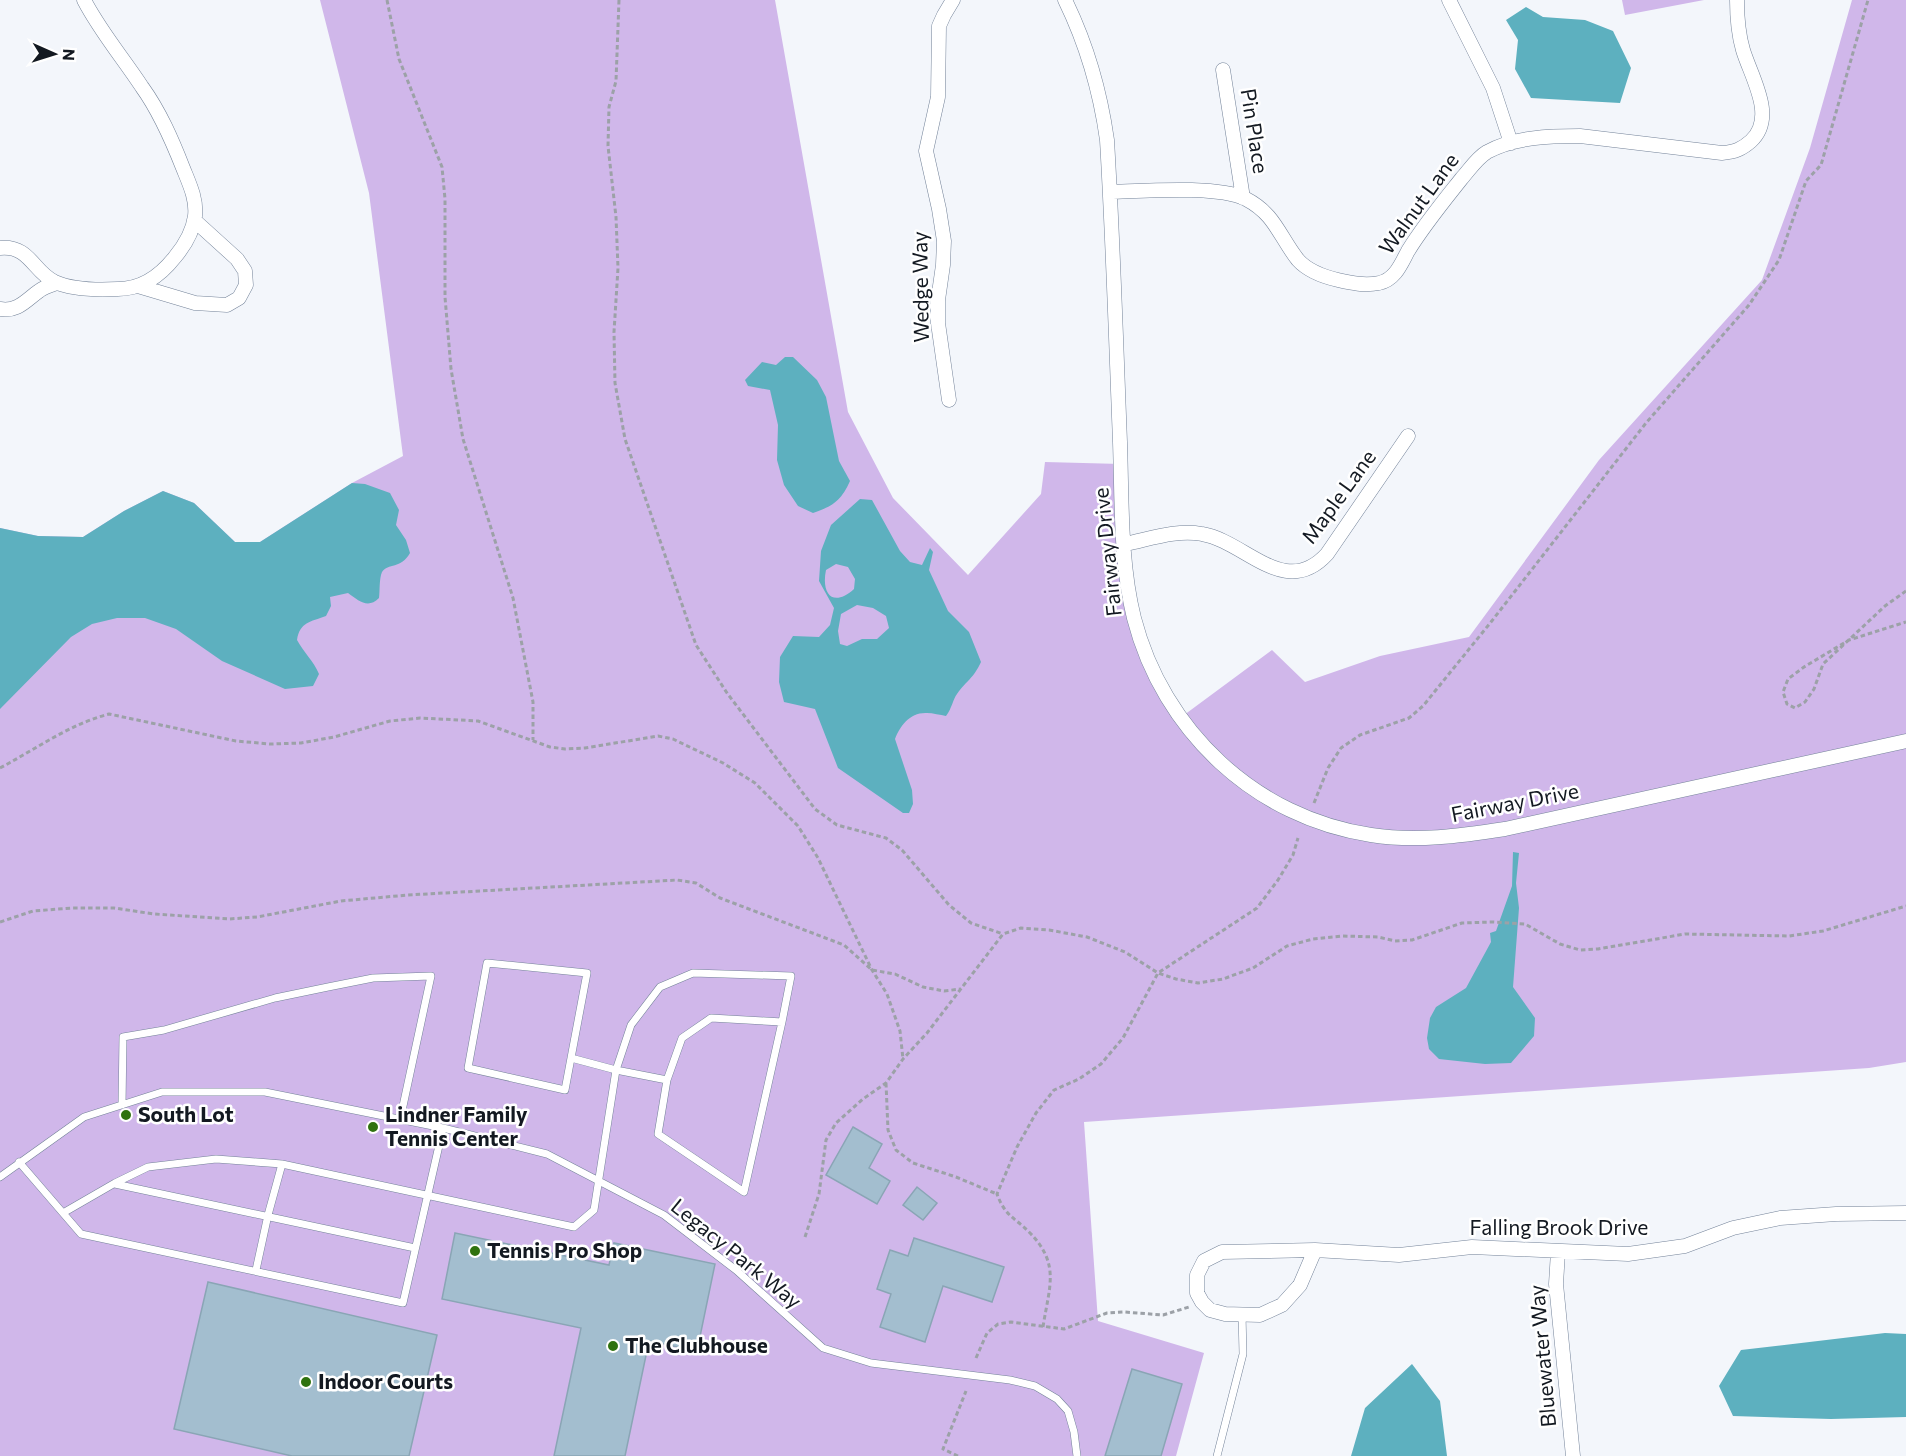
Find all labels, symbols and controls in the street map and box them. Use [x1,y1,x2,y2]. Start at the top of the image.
north arrow [24,24,84,84]
text: N [60,48,79,61]
street label: Pin Place [1236,87,1275,175]
street label: Walnut Lane [1373,148,1463,259]
street label: Wedge Way [906,231,933,343]
street label: Maple Lane [1295,444,1380,548]
street label: Fairway Drive [1087,487,1126,618]
street label: Fairway Drive [1449,777,1581,826]
place label: South Lot [138,1101,234,1126]
place label: Lindner Family Tennis Center [385,1101,528,1150]
marker: South Lot [119,1108,133,1122]
marker: Lindner Family Tennis Center [366,1120,380,1134]
street label: Legacy Park Way [667,1193,807,1313]
street label: Falling Brook Drive [1470,1214,1648,1239]
place label: Tennis Pro Shop [487,1237,642,1262]
marker: Tennis Pro Shop [468,1244,482,1258]
street label: Bluewater Way [1523,1284,1560,1428]
place label: The Clubhouse [625,1332,768,1357]
marker: The Clubhouse [606,1339,620,1353]
place label: Indoor Courts [318,1368,453,1393]
marker: Indoor Courts [299,1375,313,1389]

